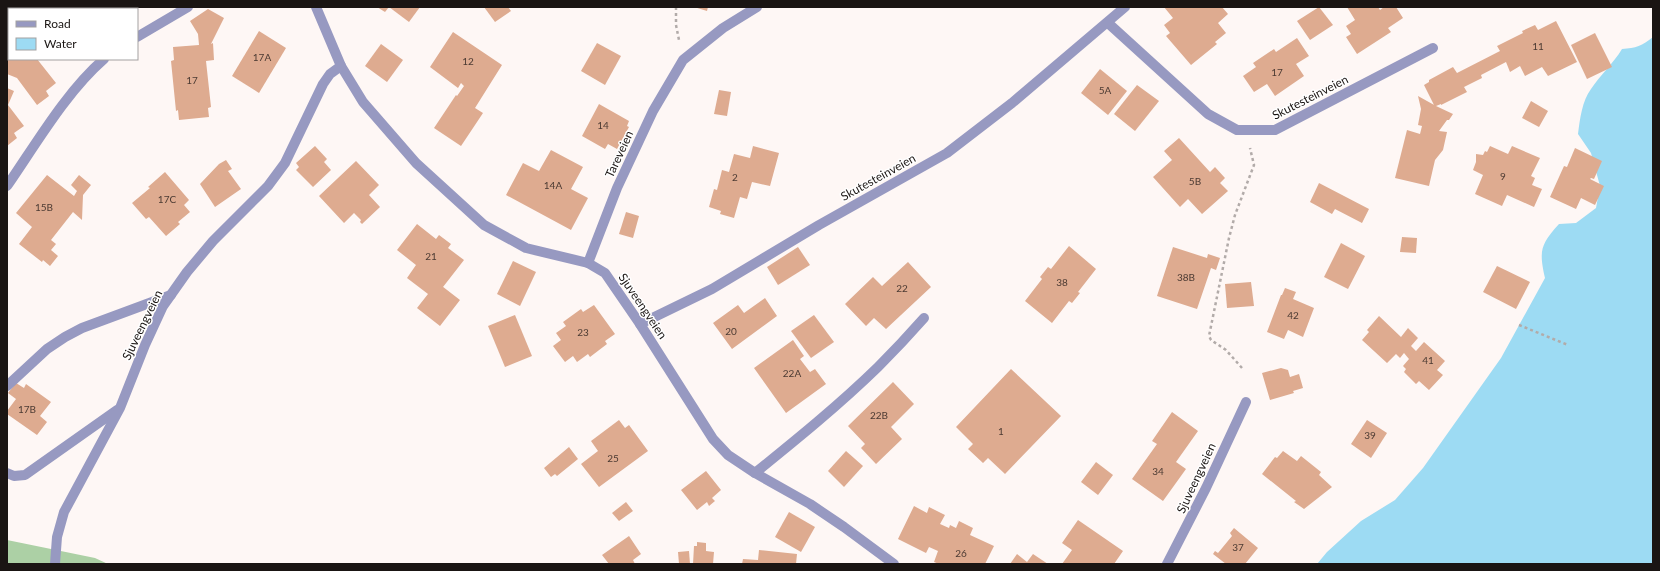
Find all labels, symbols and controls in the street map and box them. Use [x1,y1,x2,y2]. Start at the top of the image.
legend [8,8,138,60]
text: Road [44,16,71,31]
text: Water [44,36,77,51]
house number: 11 [1532,40,1544,52]
house number: 17A [253,51,271,63]
house number: 12 [462,55,474,67]
house number: 17 [1271,66,1283,78]
street label: Skutesteinveien [1269,71,1351,123]
house number: 17 [186,74,198,86]
house number: 5A [1099,84,1112,96]
house number: 14 [597,119,609,131]
street label: Tareveien [602,128,636,180]
street label: Skutesteinveien [838,150,918,204]
house number: 9 [1500,170,1506,182]
house number: 2 [732,171,738,183]
house number: 5B [1189,175,1201,187]
house number: 14A [544,179,562,191]
house number: 17C [158,193,176,205]
house number: 15B [35,201,53,213]
house number: 21 [425,250,437,262]
street label: Sjuveengveien [616,270,670,342]
house number: 38B [1177,271,1195,283]
house number: 38 [1056,276,1068,288]
house number: 22 [896,282,908,294]
street label: Sjuveengveien [119,288,165,362]
house number: 42 [1287,309,1299,321]
house number: 20 [725,325,737,337]
house number: 23 [577,326,589,338]
house number: 41 [1422,354,1434,366]
house number: 22A [783,367,801,379]
house number: 17B [18,403,36,415]
house number: 22B [870,409,888,421]
house number: 1 [998,425,1004,437]
house number: 39 [1364,429,1376,441]
street label: Sjuveengveien [1173,440,1219,516]
house number: 25 [607,452,619,464]
house number: 34 [1152,465,1164,477]
house number: 37 [1232,541,1244,553]
house number: 26 [955,547,967,559]

